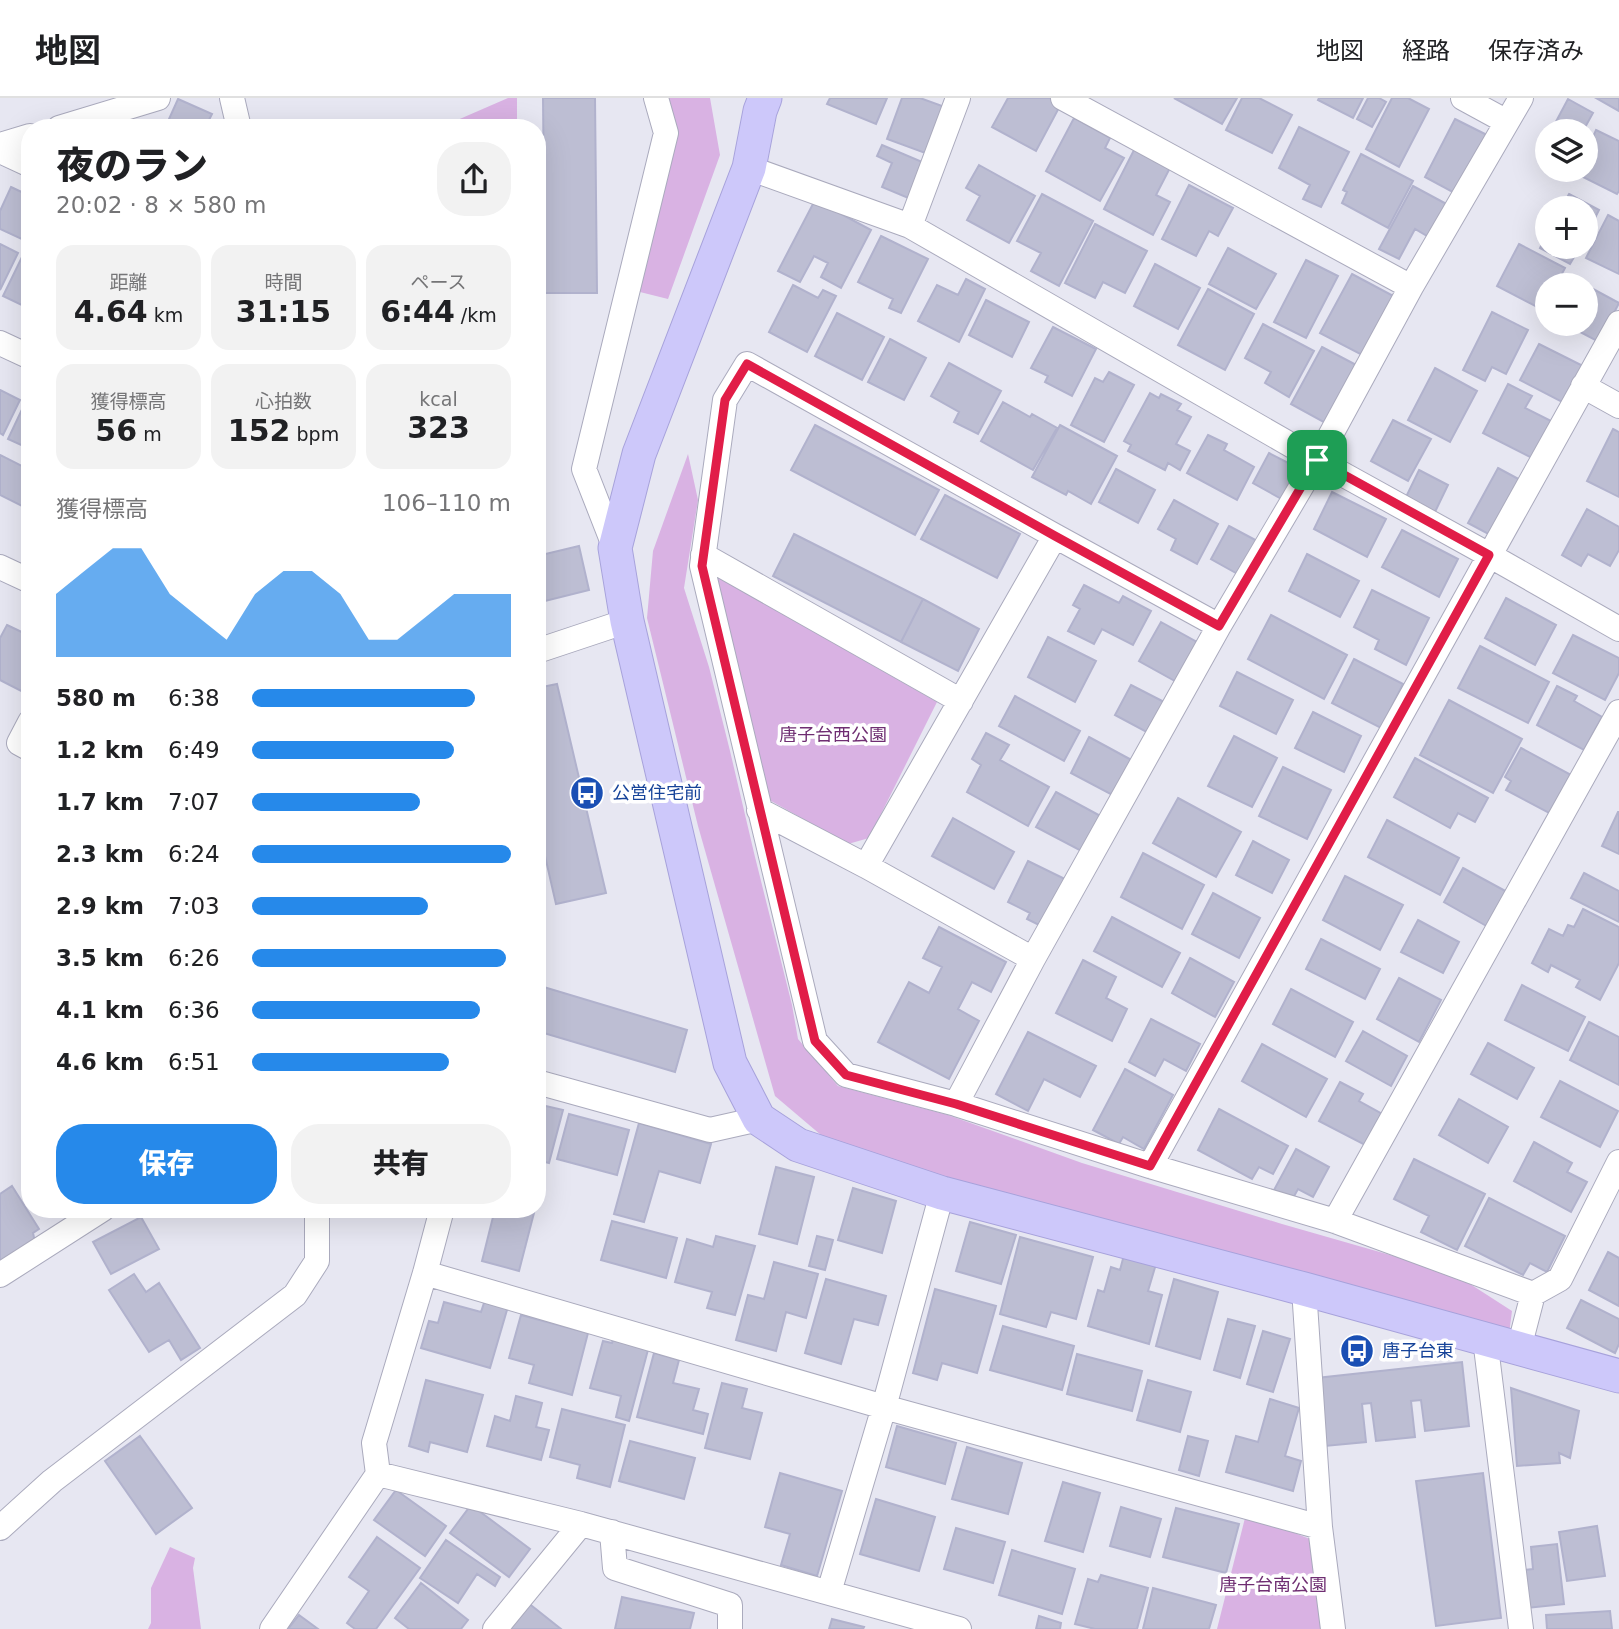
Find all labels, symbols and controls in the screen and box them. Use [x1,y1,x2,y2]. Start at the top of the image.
text: 地図 [35,31,101,70]
text: 地図 [1316,37,1364,65]
text: 経路 [1402,37,1450,65]
text: 保存済み [1488,37,1584,65]
map controls [1535,119,1598,336]
button: layers [1535,119,1598,182]
button: share [437,142,511,216]
text: 夜のラン [56,144,208,188]
text: 20:02 · 8 × 580 m [56,192,266,218]
button: + [1535,196,1598,259]
text: 距離 [109,271,148,293]
text: 時間 [264,271,303,293]
text: ペース [410,271,467,293]
button: − [1535,273,1598,336]
text: 4.64 [74,294,148,329]
text: 31:15 [236,294,331,329]
text: 6:44 [380,294,455,329]
text: km [148,304,183,326]
text: /km [455,304,497,326]
text: kcal [419,388,458,410]
text: 獲得標高 [90,390,167,412]
text: 心拍数 [255,390,312,412]
text: 323 [407,410,470,445]
text: 56 [95,413,137,448]
text: 152 [228,413,290,448]
text: m [137,423,162,445]
text: bpm [290,423,339,445]
pin [1287,430,1347,490]
icon: arrive [1298,441,1336,479]
text: 106–110 m [382,490,511,516]
text: 獲得標高 [56,496,148,522]
text: 580 m [56,685,136,711]
text: 6:38 [168,685,220,711]
park label: 唐子台西公園 [779,724,887,745]
text: 1.2 km [56,737,144,763]
text: 6:49 [168,737,220,763]
bus stop icon: 公営住宅前 [568,774,606,812]
place label: 公営住宅前 [612,782,702,803]
text: 1.7 km [56,789,144,815]
text: 7:07 [168,789,220,815]
text: 2.3 km [56,841,144,867]
text: 6:24 [168,841,220,867]
text: 2.9 km [56,893,144,919]
text: 7:03 [168,893,220,919]
text: 3.5 km [56,945,144,971]
text: 6:26 [168,945,220,971]
text: 4.1 km [56,997,144,1023]
text: 6:36 [168,997,220,1023]
text: 4.6 km [56,1049,144,1075]
text: 6:51 [168,1049,220,1075]
button: 保存 [56,1124,277,1204]
button: 共有 [291,1124,511,1204]
bus stop icon: 唐子台東 [1338,1332,1376,1370]
place label: 唐子台東 [1382,1340,1454,1361]
park label: 唐子台南公園 [1219,1574,1327,1595]

